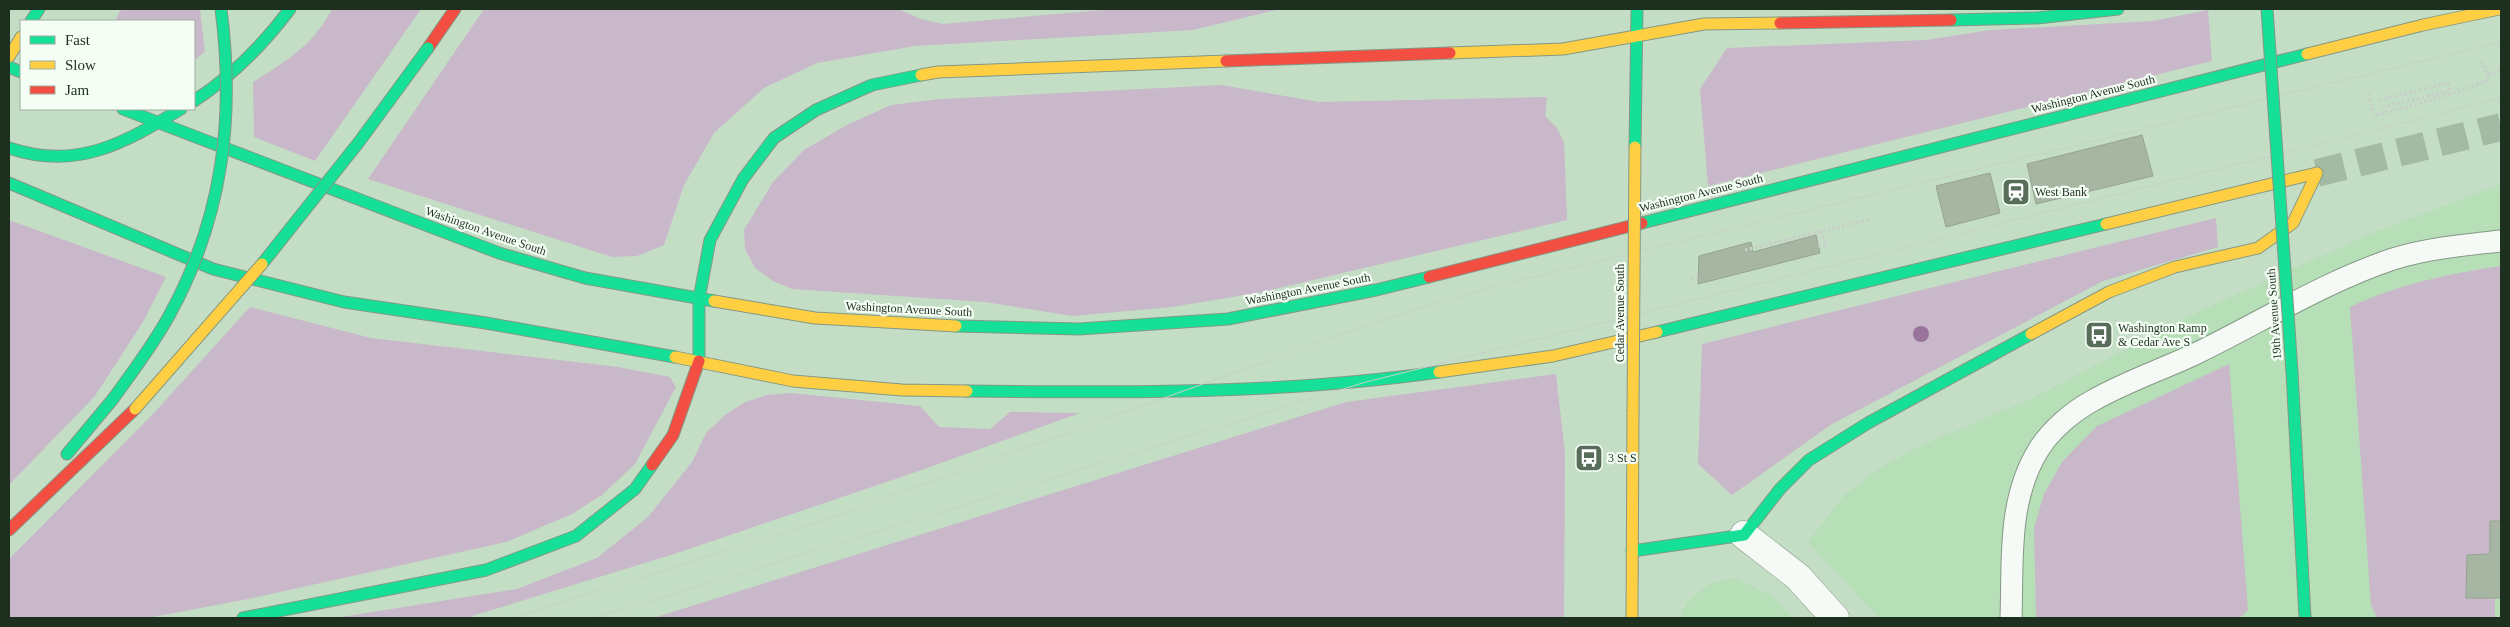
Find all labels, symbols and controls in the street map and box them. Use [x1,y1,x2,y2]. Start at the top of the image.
legend [20,20,195,110]
text: Fast [65,32,91,48]
text: Slow [65,57,96,73]
street label: Washington Avenue South [2030,72,2156,116]
text: Jam [65,82,89,98]
street label: Washington Avenue South [1638,171,1764,215]
station icon: West Bank [2001,177,2031,207]
place label: West Bank [2035,185,2087,199]
street label: Washington Avenue South [424,204,548,258]
street label: Cedar Avenue South [1613,264,1627,362]
street label: 19th Avenue South [2264,268,2284,360]
street label: Washington Avenue South [1244,270,1372,308]
street label: Washington Avenue South [845,299,973,319]
bus stop icon: Washington Ramp & Cedar Ave S [2084,320,2114,350]
place label: Washington Ramp & Cedar Ave S [2118,321,2207,349]
bus stop icon: 3 St S [1574,443,1604,473]
place label: 3 St S [1608,451,1637,465]

